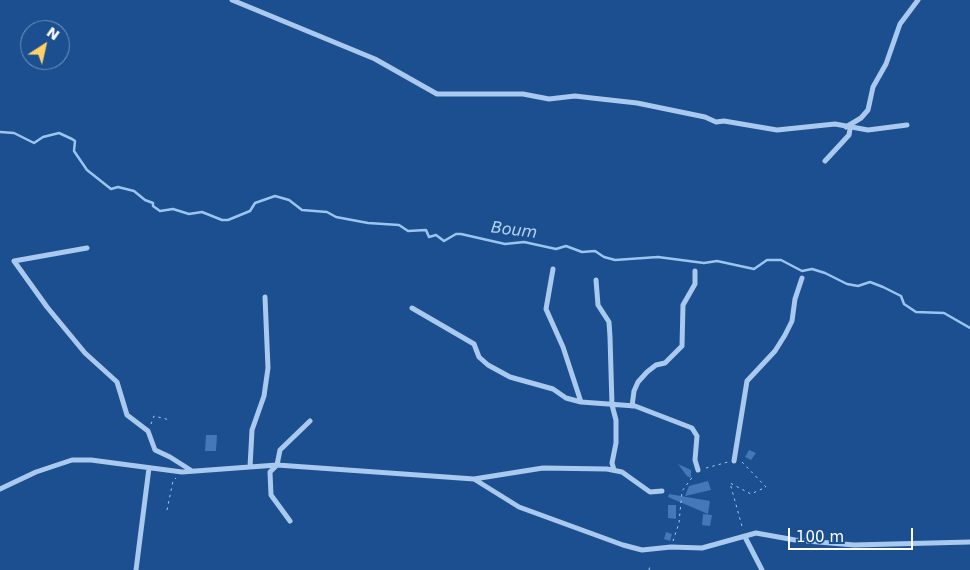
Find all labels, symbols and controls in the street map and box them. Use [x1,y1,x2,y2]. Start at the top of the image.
north arrow [20,20,70,70]
text: N [44,24,62,43]
water label: Boum [490,219,538,243]
scale bar [790,518,915,550]
text: 100 m [796,528,844,546]

